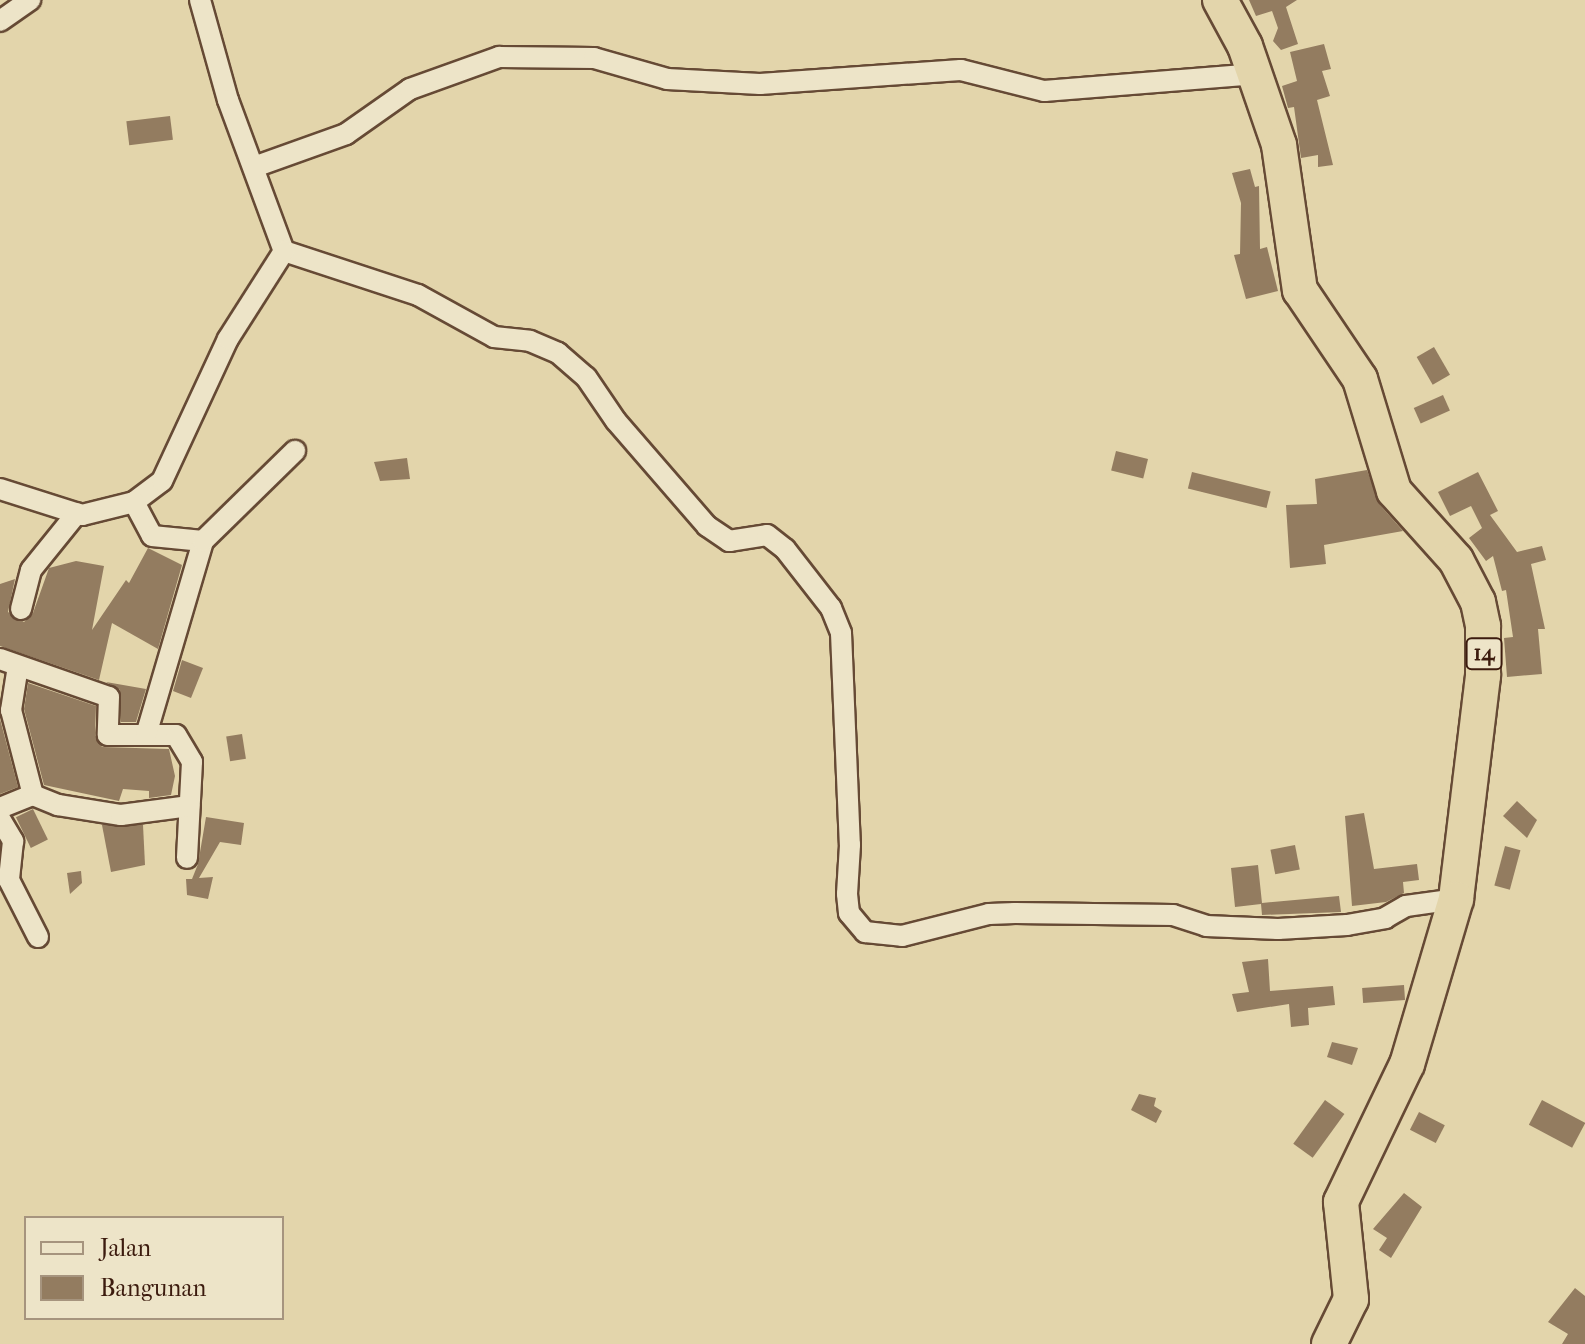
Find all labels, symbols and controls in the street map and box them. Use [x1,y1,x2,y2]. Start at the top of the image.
road number: 14 [1464,636,1504,672]
legend [24,1216,284,1320]
text: Jalan [100,1234,151,1262]
text: Bangunan [100,1274,206,1302]

